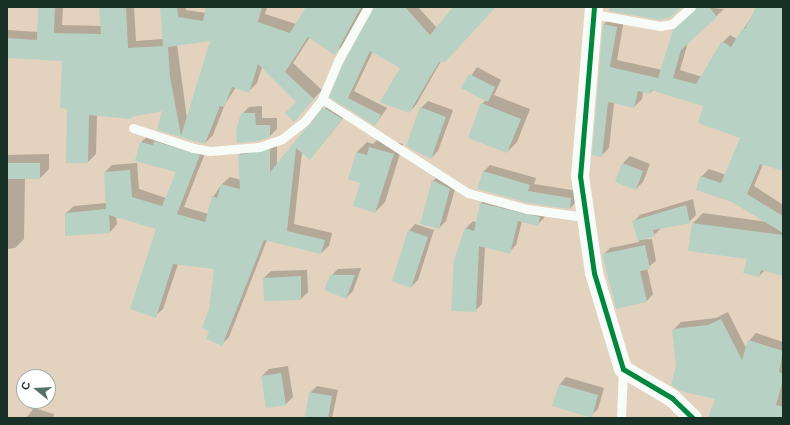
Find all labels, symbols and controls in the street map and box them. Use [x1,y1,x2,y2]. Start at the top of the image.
north arrow [16,369,56,409]
text: С [19,380,32,391]

